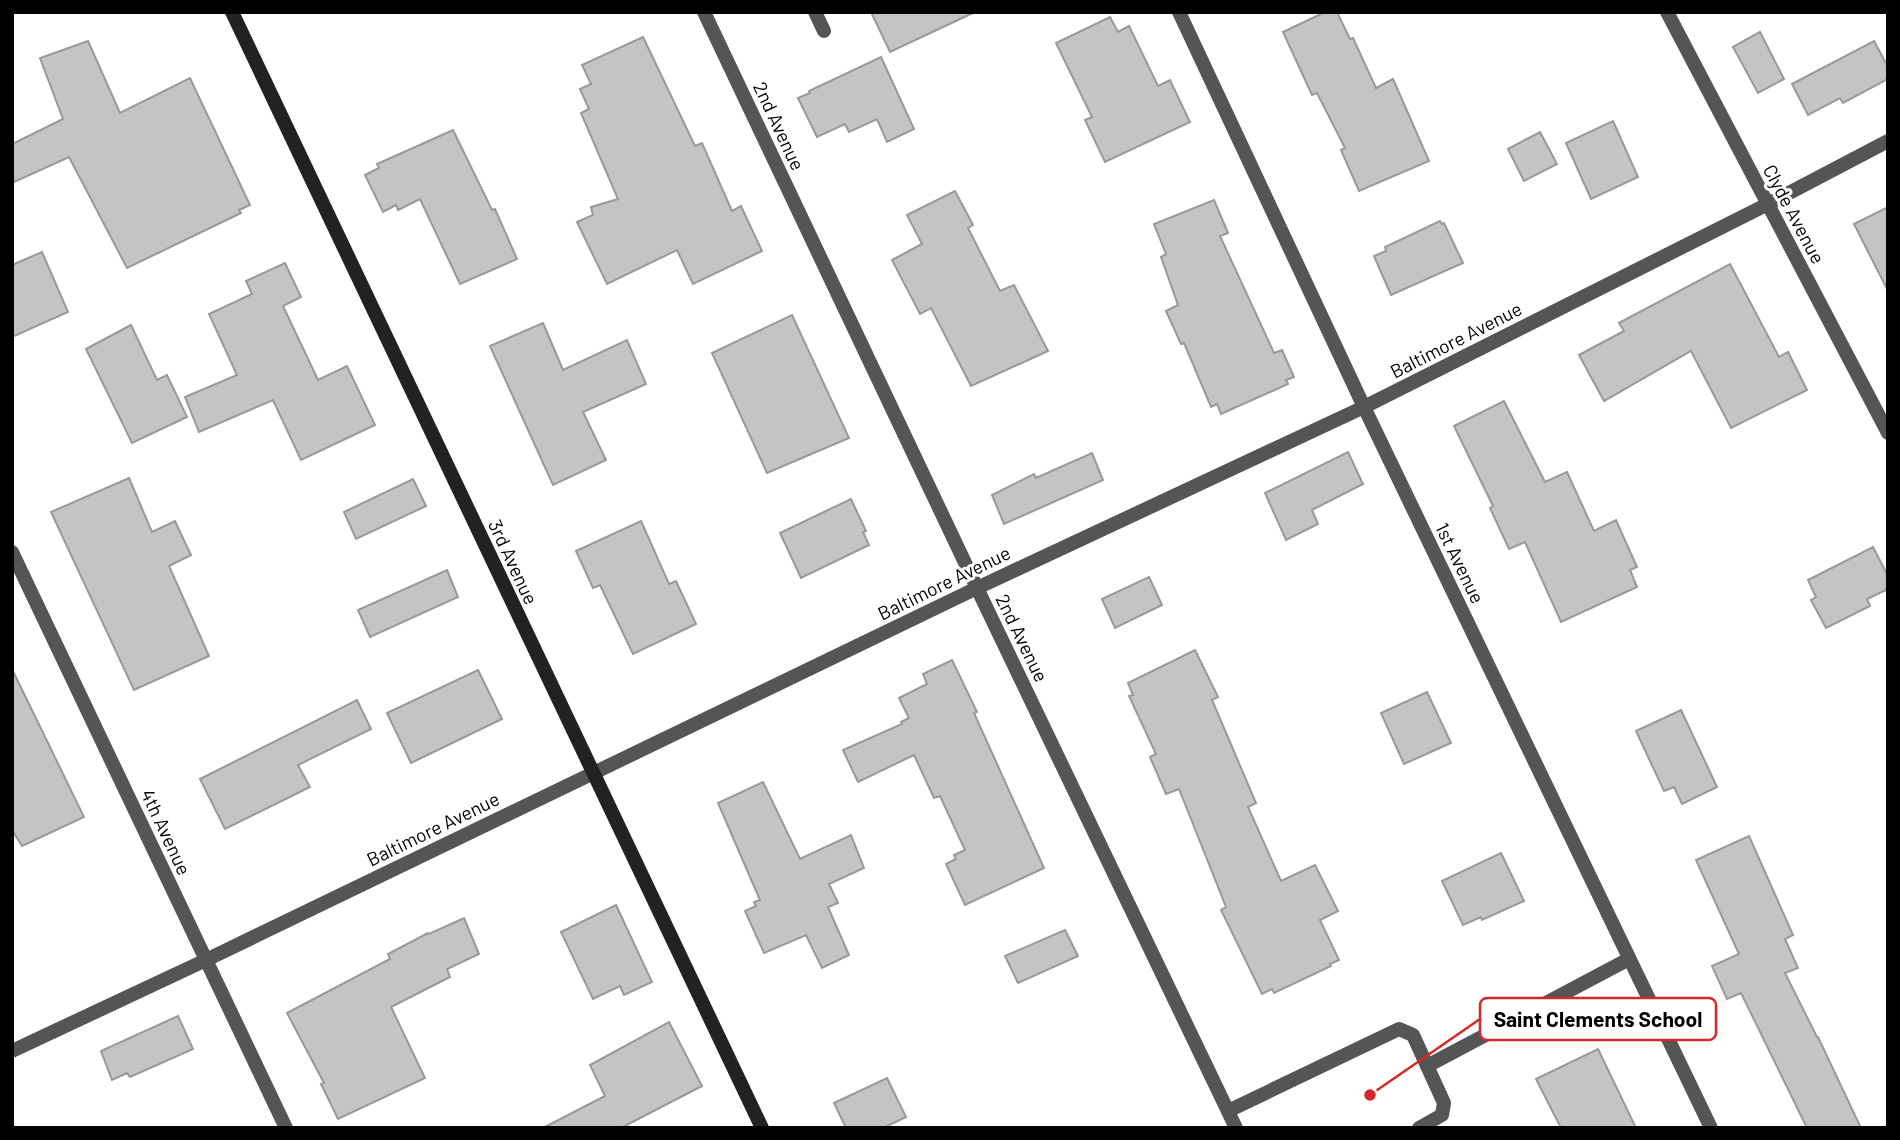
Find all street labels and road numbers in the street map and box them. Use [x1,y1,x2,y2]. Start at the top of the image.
street label: 2nd Avenue [749,78,810,174]
street label: Clyde Avenue [1759,160,1830,267]
street label: Baltimore Avenue [1386,296,1525,383]
street label: 3rd Avenue [484,516,543,608]
street label: 1st Avenue [1431,519,1490,607]
street label: Baltimore Avenue [874,540,1014,625]
street label: 2nd Avenue [991,590,1054,685]
street label: 4th Avenue [137,785,196,878]
street label: Baltimore Avenue [363,786,503,871]

